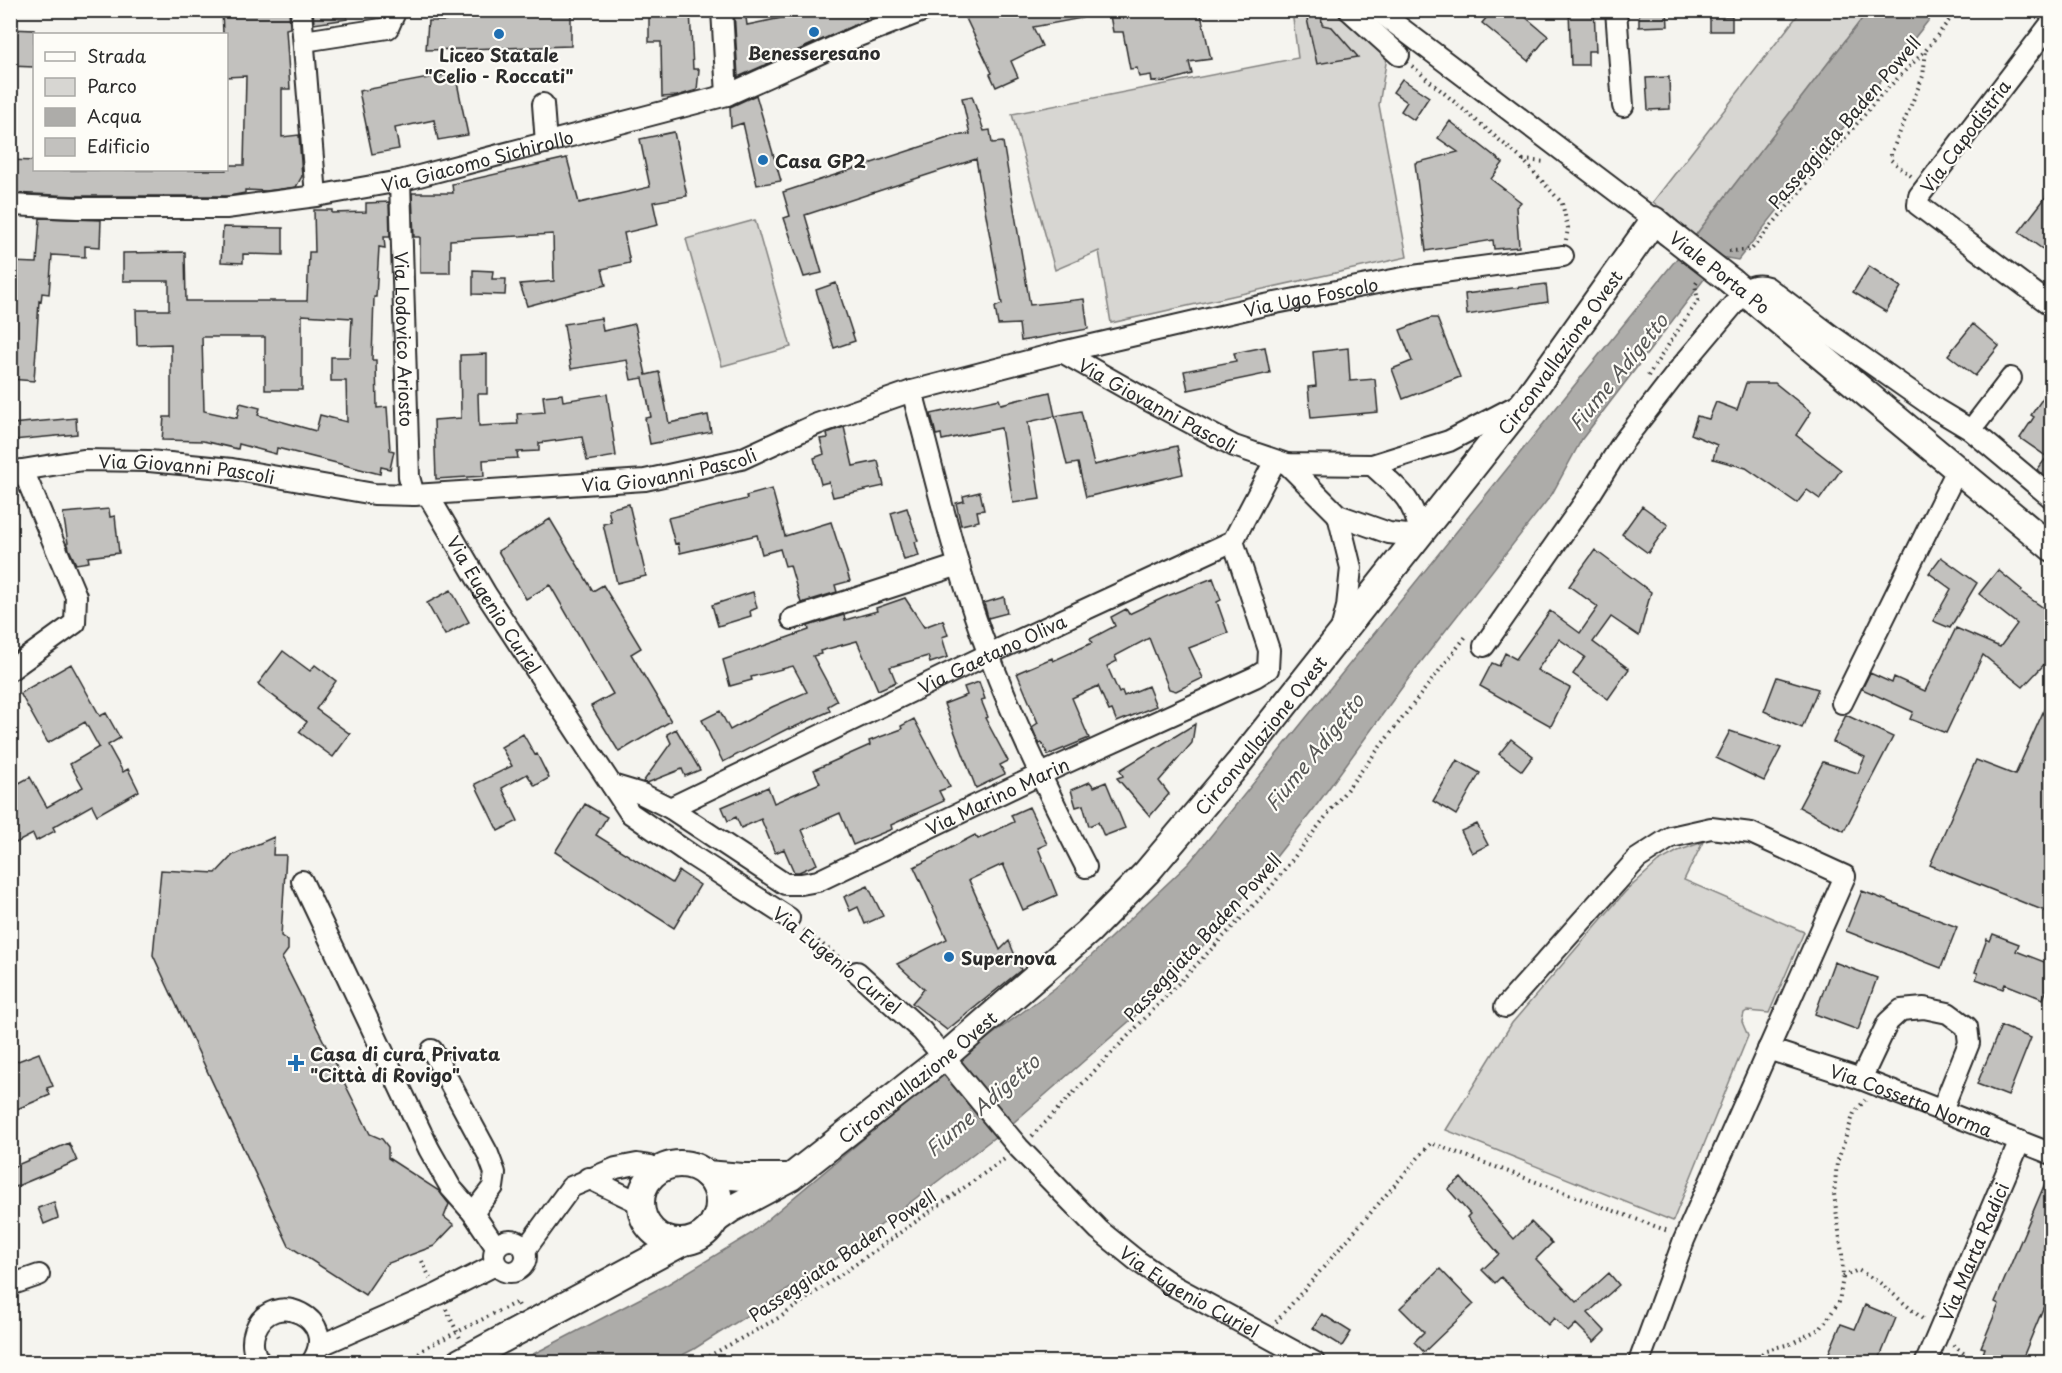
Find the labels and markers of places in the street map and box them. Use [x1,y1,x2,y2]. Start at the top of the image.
marker: Benesseresano [807,25,821,39]
marker: Liceo Statale "Celio - Roccati" [492,27,506,41]
place label: Benesseresano [748,39,881,66]
place label: Liceo Statale "Celio - Roccati" [425,41,573,89]
place label: Casa GP2 [775,147,866,174]
marker: Casa GP2 [756,153,770,167]
place label: Supernova [961,944,1057,971]
marker: Supernova [942,950,956,964]
place label: Casa di cura Privata "Città di Rovigo" [310,1040,500,1088]
marker: Casa di cura Privata "Città di Rovigo" [287,1054,305,1072]

